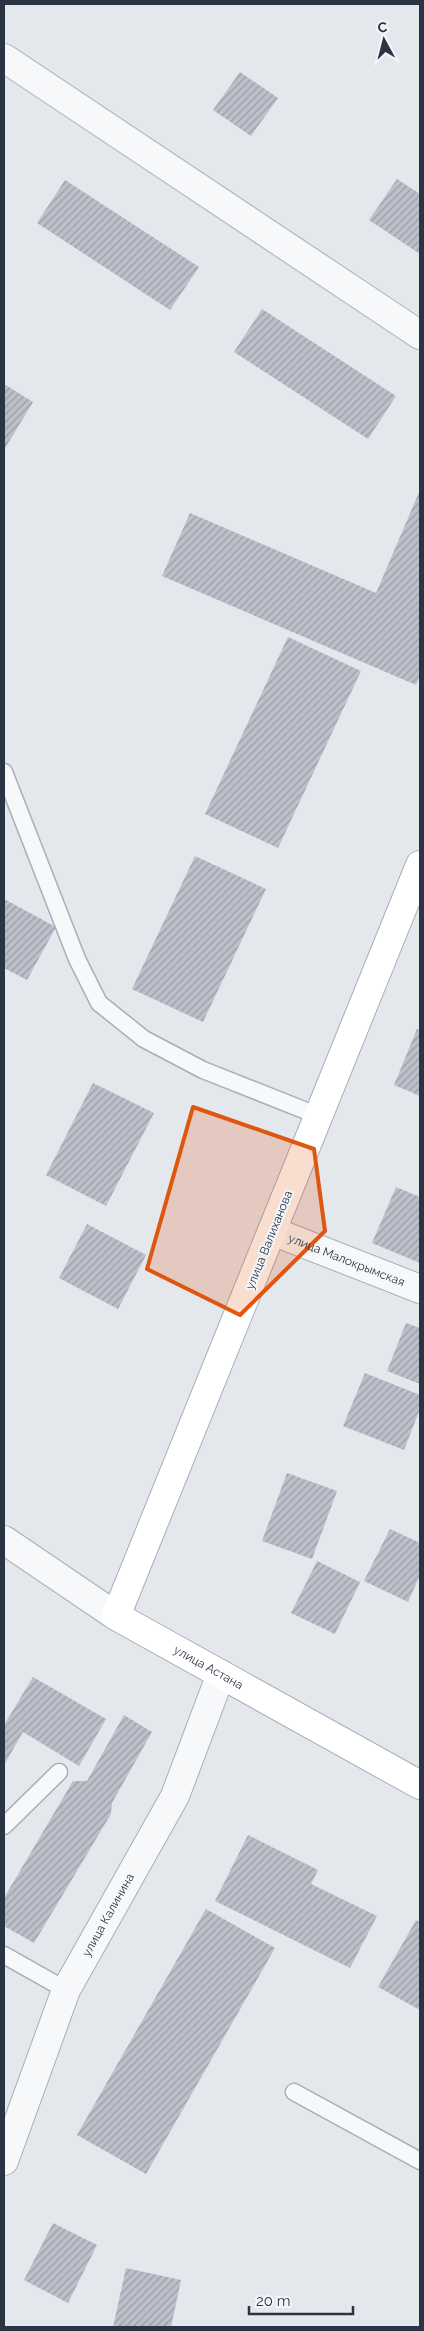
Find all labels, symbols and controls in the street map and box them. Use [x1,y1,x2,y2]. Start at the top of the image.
north arrow [359,15,409,65]
text: С [377,19,389,36]
street label: улица Валиханова [243,1189,295,1291]
street label: улица Малокрымская [286,1231,407,1289]
street label: улица Астана [171,1643,246,1692]
street label: улица Калинина [79,1871,137,1959]
scale bar [249,2284,353,2316]
text: 20 m [256,2292,291,2310]

